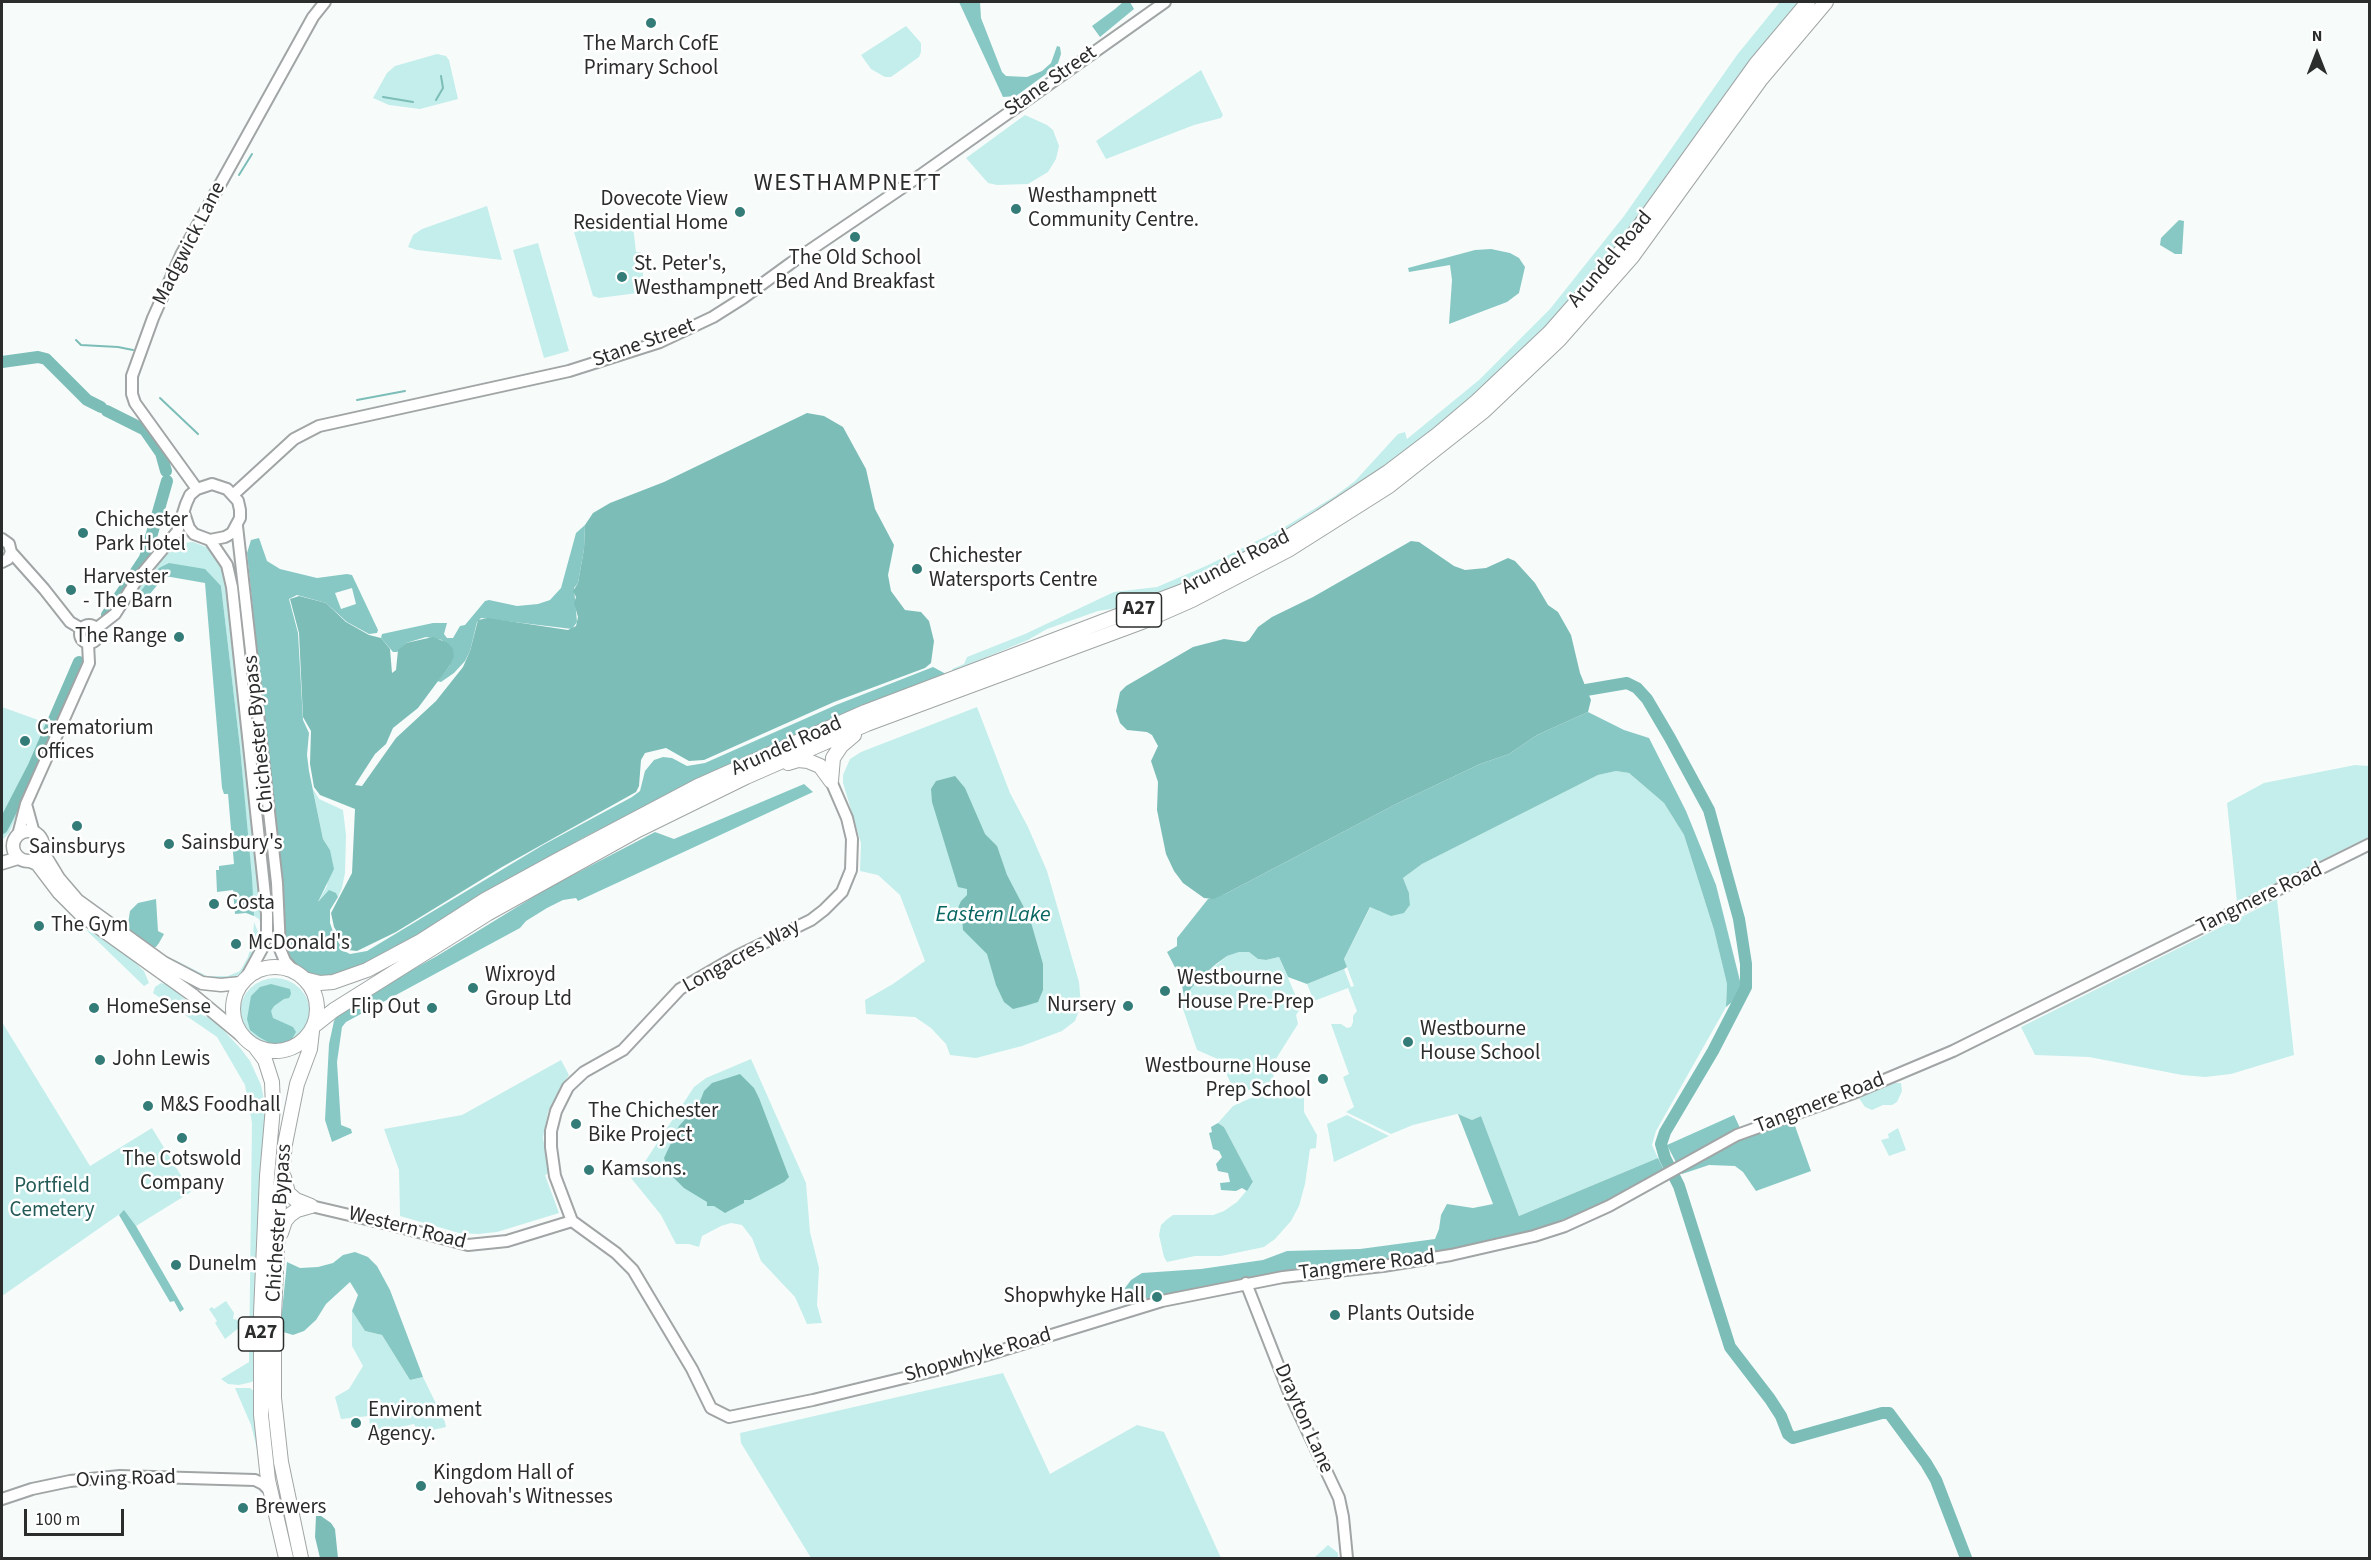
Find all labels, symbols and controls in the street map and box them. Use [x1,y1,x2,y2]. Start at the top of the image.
marker: The March CofE Primary School [644,16,658,30]
north arrow [2287,24,2347,84]
text: N [2312,25,2322,47]
place label: The March CofE Primary School [583,32,719,82]
street label: Stane Street [1000,41,1102,123]
district label: WESTHAMPNETT [754,171,942,199]
street label: Madgwick Lane [148,178,232,310]
place label: Westhampnett Community Centre. [1028,184,1199,234]
place label: Dovecote View Residential Home [573,187,728,237]
marker: Westhampnett Community Centre. [1009,202,1023,216]
marker: Dovecote View Residential Home [733,205,747,219]
street label: Arundel Road [1563,207,1659,313]
marker: The Old School Bed And Breakfast [848,230,862,244]
place label: The Old School Bed And Breakfast [775,246,935,296]
place label: St. Peter's, Westhampnett [634,252,763,302]
marker: St. Peter's, Westhampnett [615,270,629,284]
street label: Stane Street [590,314,698,374]
place label: Chichester Park Hotel [95,508,188,558]
street label: Arundel Road [1178,525,1294,601]
marker: Chichester Park Hotel [76,526,90,540]
place label: Chichester Watersports Centre [929,544,1097,594]
marker: Chichester Watersports Centre [910,562,924,576]
place label: Harvester - The Barn [83,565,173,615]
marker: Harvester - The Barn [64,583,78,597]
road number: A27 [1116,593,1162,627]
place label: The Range [75,624,167,650]
marker: The Range [172,630,186,644]
street label: Chichester Bypass [239,654,281,814]
street label: Arundel Road [728,711,846,783]
place label: Crematorium offices [37,716,154,766]
marker: Crematorium offices [18,734,32,748]
marker: Sainsburys [70,819,84,833]
place label: Sainsbury's [181,831,283,857]
place label: Sainsburys [29,835,125,861]
marker: Sainsbury's [162,837,176,851]
street label: Tangmere Road [2193,858,2327,940]
place label: Costa [226,891,275,917]
marker: Costa [207,897,221,911]
water label: Eastern Lake [936,903,1050,929]
place label: The Gym [51,913,128,939]
street label: Longacres Way [679,914,805,1000]
marker: The Gym [32,919,46,933]
place label: McDonald's [248,931,350,957]
marker: McDonald's [229,937,243,951]
place label: Wixroyd Group Ltd [485,963,572,1013]
place label: Westbourne House Pre-Prep [1177,966,1314,1016]
marker: Wixroyd Group Ltd [466,981,480,995]
marker: Westbourne House Pre-Prep [1158,984,1172,998]
place label: Nursery [1047,993,1116,1019]
place label: HomeSense [106,995,211,1021]
place label: Flip Out [351,995,420,1021]
marker: Nursery [1121,999,1135,1013]
marker: HomeSense [87,1001,101,1015]
marker: Flip Out [425,1001,439,1015]
place label: Westbourne House School [1420,1017,1540,1067]
marker: Westbourne House School [1401,1035,1415,1049]
place label: John Lewis [112,1047,210,1073]
marker: John Lewis [93,1053,107,1067]
place label: Westbourne House Prep School [1145,1054,1311,1104]
street label: Tangmere Road [1752,1068,1888,1140]
marker: Westbourne House Prep School [1316,1072,1330,1086]
place label: M&S Foodhall [160,1093,281,1119]
marker: M&S Foodhall [141,1099,155,1113]
place label: The Chichester Bike Project [588,1099,718,1149]
marker: The Chichester Bike Project [569,1117,583,1131]
marker: The Cotswold Company [175,1131,189,1145]
street label: Chichester Bypass [262,1143,298,1303]
place label: The Cotswold Company [122,1147,242,1197]
place label: Kamsons. [601,1157,687,1183]
marker: Kamsons. [582,1163,596,1177]
park label: Portfield Cemetery [10,1174,94,1224]
street label: Western Road [345,1202,469,1256]
street label: Tangmere Road [1297,1245,1437,1287]
place label: Dunelm [188,1252,257,1278]
marker: Dunelm [169,1258,183,1272]
place label: Shopwhyke Hall [1003,1284,1145,1310]
marker: Shopwhyke Hall [1150,1290,1164,1304]
place label: Plants Outside [1347,1302,1474,1328]
marker: Plants Outside [1328,1308,1342,1322]
road number: A27 [238,1317,284,1351]
street label: Shopwhyke Road [902,1323,1054,1389]
street label: Drayton Lane [1268,1361,1338,1477]
place label: Environment Agency. [368,1398,482,1448]
marker: Environment Agency. [349,1416,363,1430]
place label: Kingdom Hall of Jehovah's Witnesses [433,1461,613,1511]
street label: Oving Road [75,1466,177,1494]
marker: Kingdom Hall of Jehovah's Witnesses [414,1479,428,1493]
place label: Brewers [255,1495,326,1521]
scale bar [27,1497,128,1535]
marker: Brewers [236,1501,250,1515]
text: 100 m [35,1507,80,1532]

